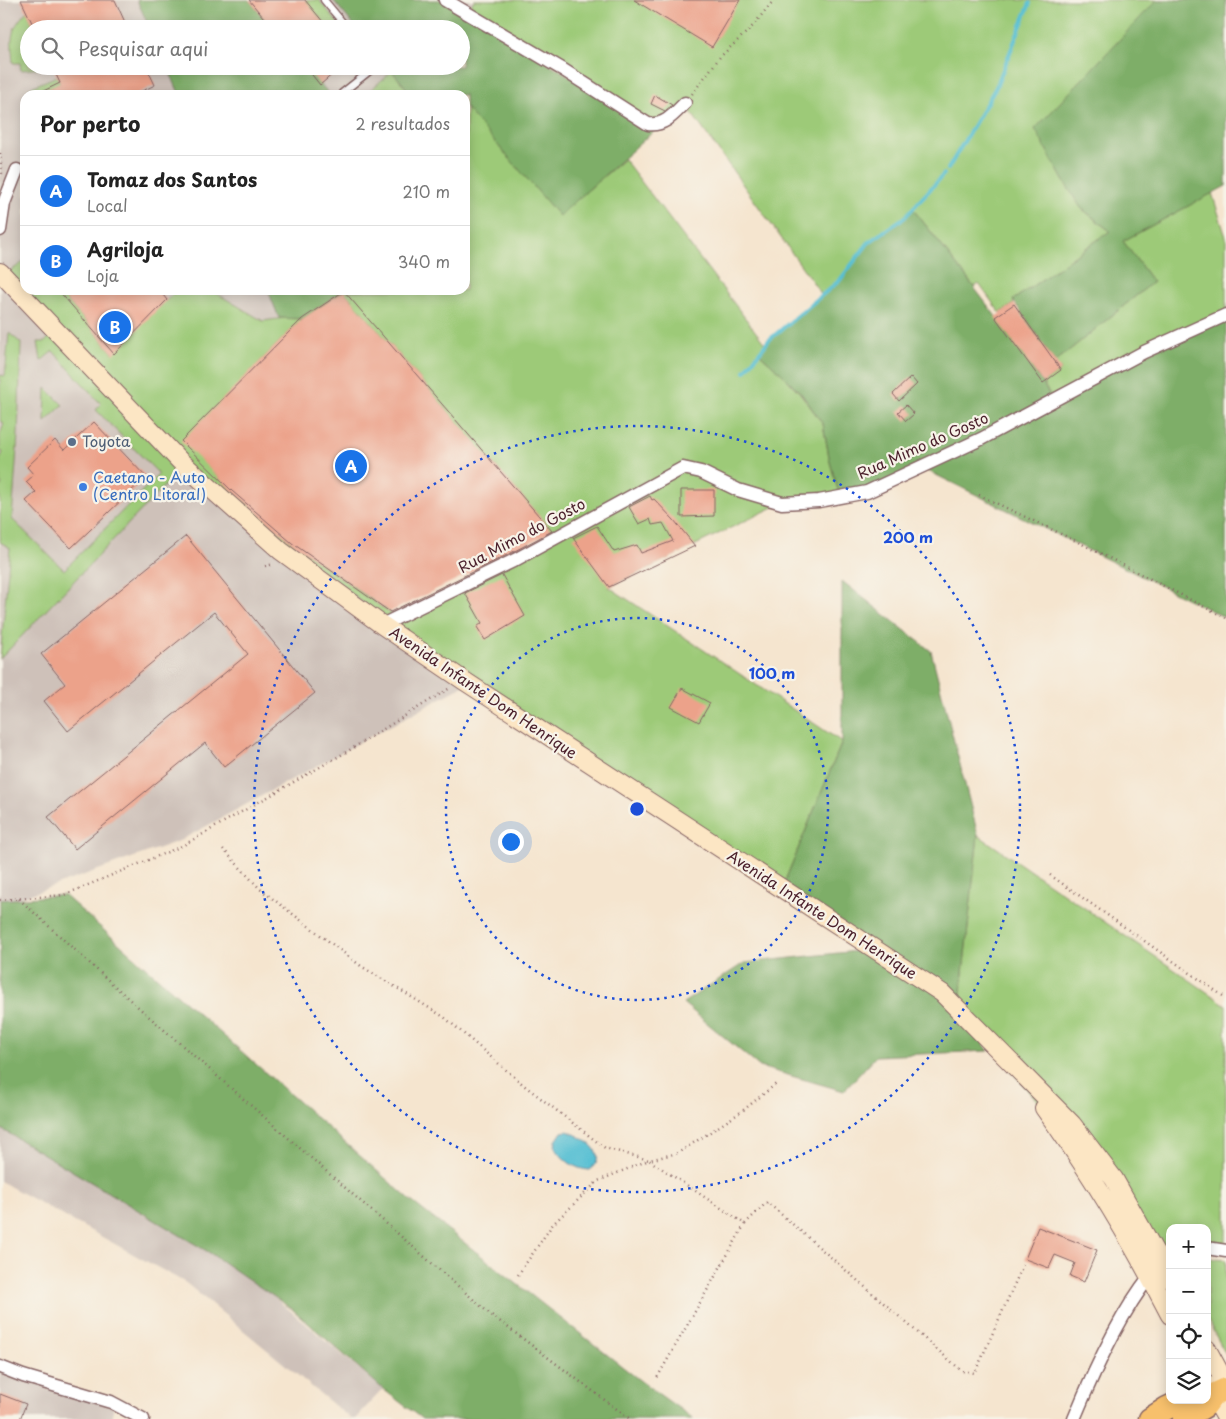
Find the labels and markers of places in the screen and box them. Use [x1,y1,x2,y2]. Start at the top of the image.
pin: B [99,308,131,346]
place label: Toyota [82,429,131,452]
marker: Toyota [66,436,78,448]
pin: A [335,447,367,485]
place label: Caetano - Auto (Centro Litoral) [93,465,206,505]
marker: Caetano - Auto (Centro Litoral) [77,481,89,493]
centre of rings [628,800,646,818]

